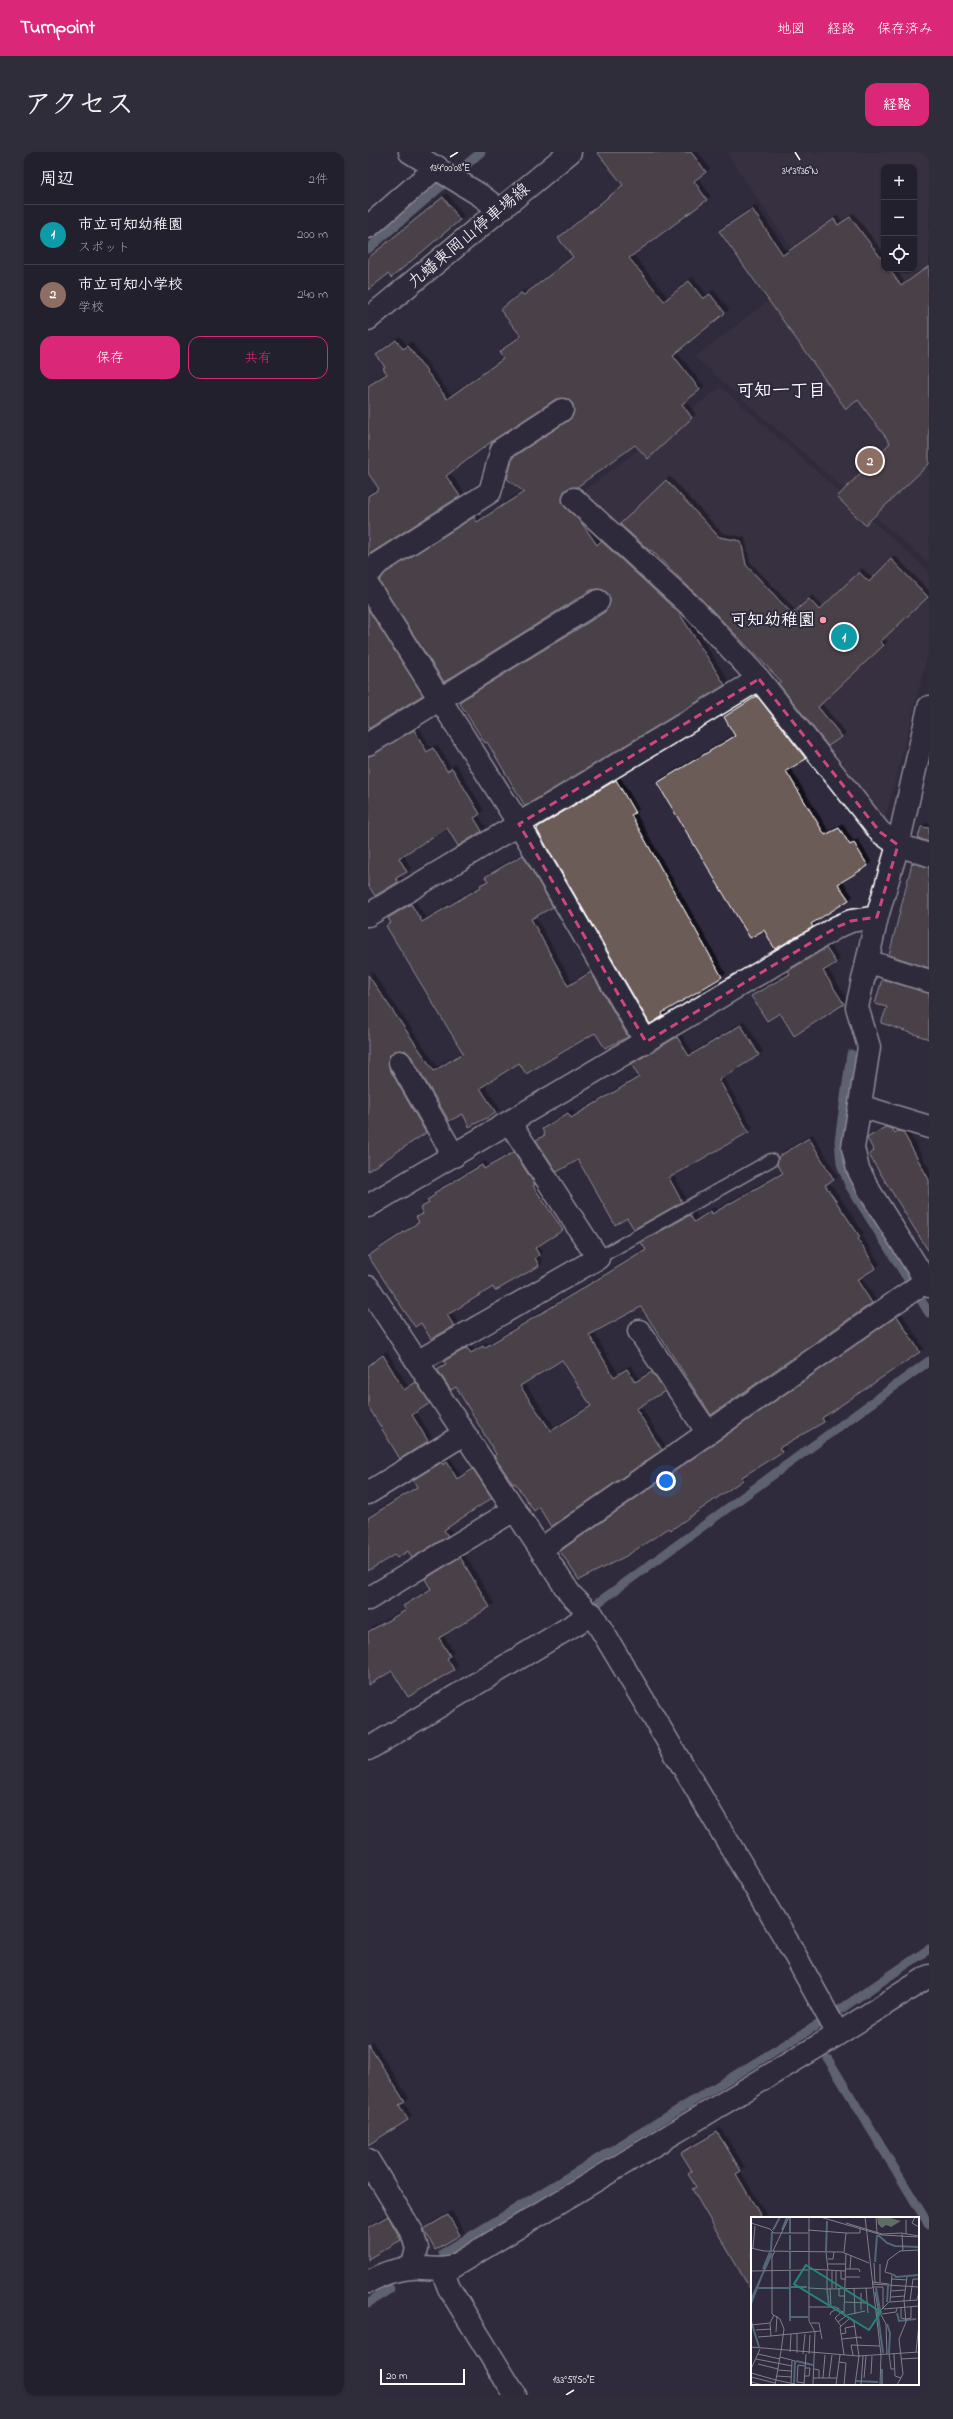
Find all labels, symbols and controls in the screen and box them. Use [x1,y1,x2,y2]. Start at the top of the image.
text: Turnpoint [20,15,95,42]
text: 地図 [777,19,805,40]
text: 経路 [827,19,855,40]
text: 保存済み [877,19,933,40]
button: 経路 [865,83,929,126]
text: アクセス [24,86,134,127]
text: 134°00'08"E [430,161,470,176]
text: 34°39'36"N [782,164,819,179]
map controls [881,164,917,272]
button: + [881,164,917,200]
text: 周辺 [40,167,74,192]
text: 2件 [309,170,328,189]
street label: 九蟠東岡山停車場線 [402,177,536,295]
button: − [881,200,917,236]
text: 市立可知幼稚園 [78,214,183,236]
text: 1 [51,225,55,244]
text: 200 m [297,225,328,244]
button: locate [881,236,917,272]
text: スポット [78,238,130,257]
text: 市立可知小学校 [78,274,183,296]
text: 2 [50,285,56,304]
text: 240 m [297,285,328,304]
text: 学校 [78,298,104,317]
button: 保存 [40,336,180,379]
button: 共有 [188,336,328,379]
district label: 可知一丁目 [736,379,826,405]
pin: 2 [857,446,883,476]
place label: 可知幼稚園 [730,608,815,633]
marker: 可知幼稚園 [818,615,828,625]
pin: 1 [831,622,857,652]
your location [656,1471,676,1491]
inset map [751,2217,919,2385]
scale bar [380,2367,465,2386]
text: 20 m [386,2368,408,2384]
text: 133°59'50"E [553,2373,595,2388]

